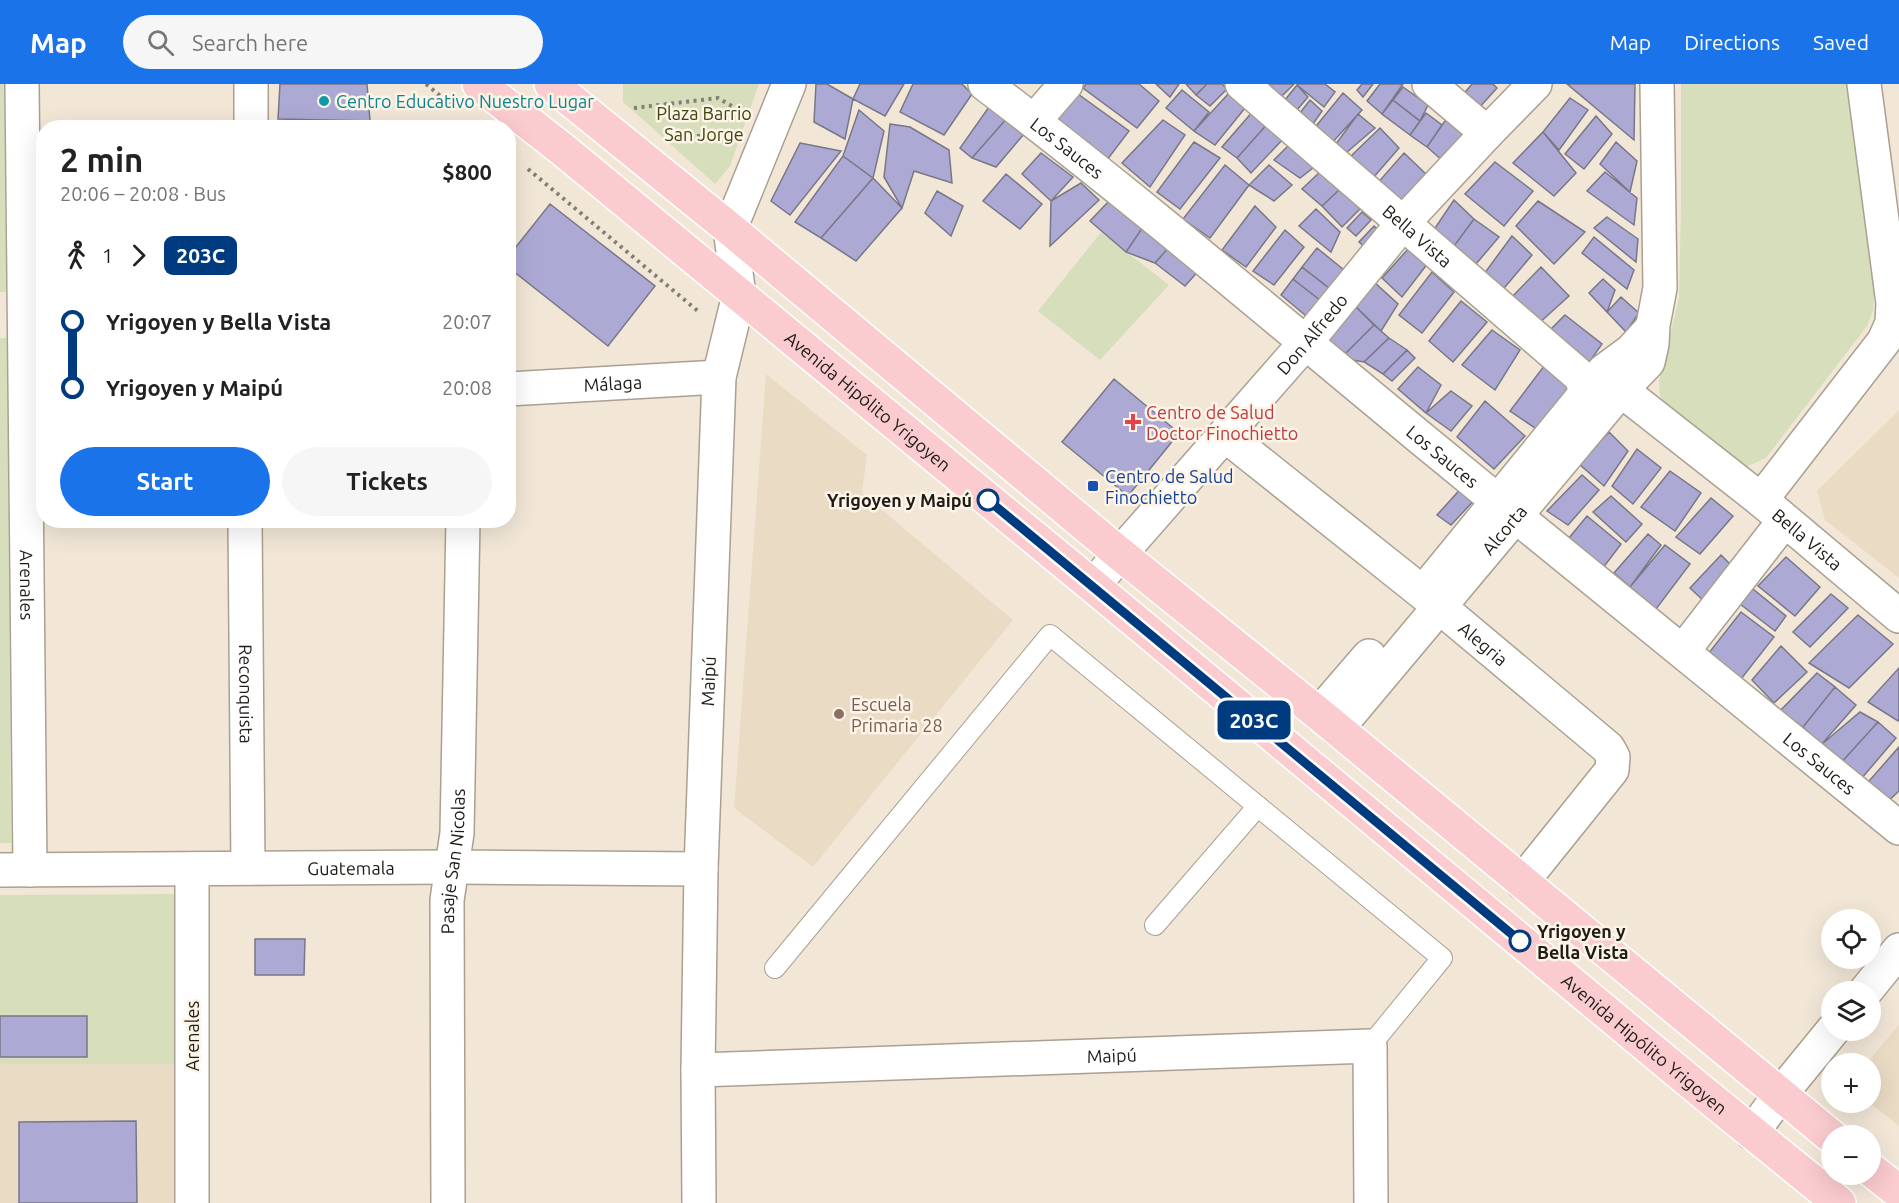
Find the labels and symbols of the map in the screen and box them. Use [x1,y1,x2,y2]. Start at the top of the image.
place label: Centro Educativo Nuestro Lugar [336,91,594,111]
marker: Centro Educativo Nuestro Lugar [317,94,331,108]
park label: Plaza Barrio San Jorge [656,103,752,144]
street label: Los Sauces [1027,113,1108,183]
street label: Bella Vista [1379,200,1456,271]
street label: Don Alfredo [1273,290,1351,378]
street label: Avenida Hipólito Yrigoyen [781,327,955,475]
street label: Málaga [583,371,643,395]
place label: Centro de Salud Doctor Finochietto [1146,402,1298,443]
marker: Centro de Salud Doctor Finochietto [1124,413,1142,431]
street label: Los Sauces [1403,421,1483,492]
place label: Centro de Salud Finochietto [1105,466,1234,507]
marker: Centro de Salud Finochietto [1086,479,1100,493]
marker: Yrigoyen y Maipú [977,489,999,511]
place label: Yrigoyen y Maipú [827,490,972,510]
street label: Alcorta [1478,501,1530,559]
street label: Bella Vista [1769,504,1846,574]
street label: Arenales [17,550,37,620]
street label: Alegria [1455,618,1512,670]
street label: Reconquista [236,644,257,744]
street label: Maipú [697,656,719,707]
place label: Escuela Primaria 28 [851,694,943,735]
line badge: 203C [1212,700,1296,740]
marker: Escuela Primaria 28 [832,707,846,721]
street label: Los Sauces [1780,728,1860,798]
street label: Pasaje San Nicolas [437,788,468,934]
street label: Guatemala [307,857,395,878]
place label: Yrigoyen y Bella Vista [1537,921,1628,962]
marker: Yrigoyen y Bella Vista [1509,930,1531,952]
street label: Avenida Hipólito Yrigoyen [1558,970,1731,1118]
street label: Arenales [182,1001,202,1071]
street label: Maipú [1086,1044,1137,1066]

